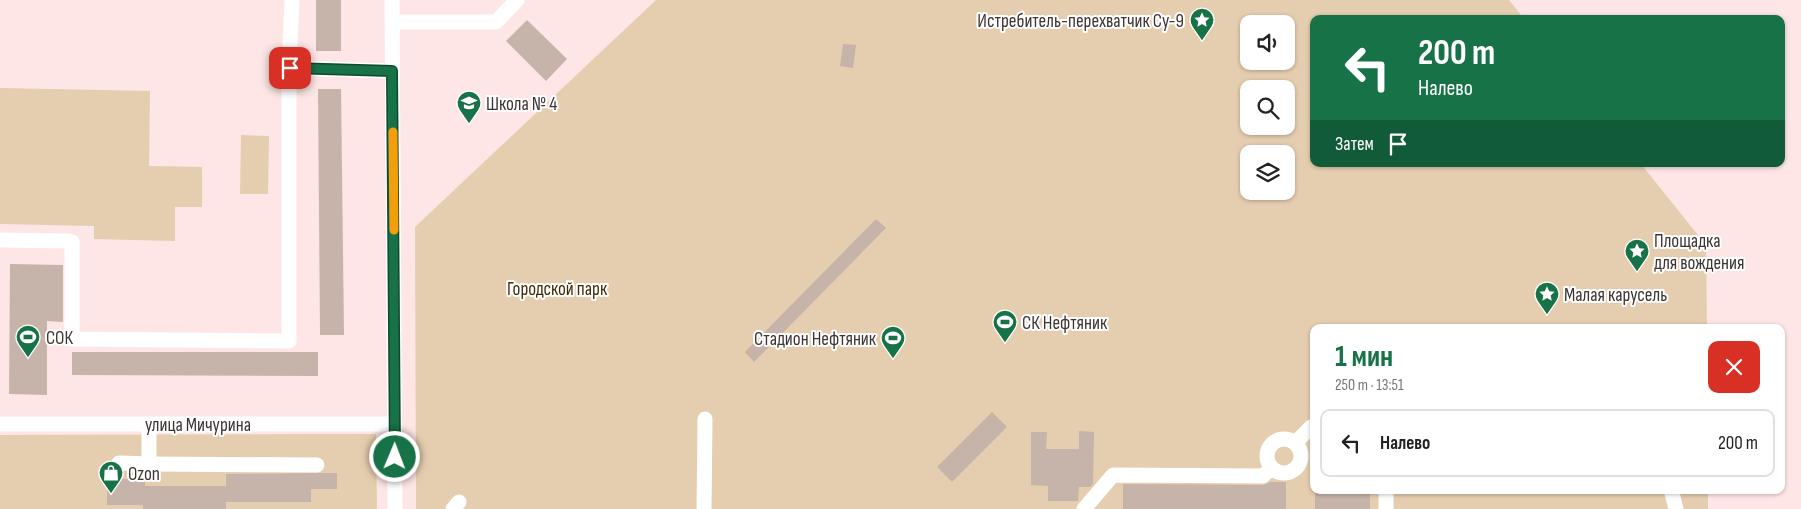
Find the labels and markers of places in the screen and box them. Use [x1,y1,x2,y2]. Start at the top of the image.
place icon: Истребитель-перехватчик Су-9 [1189,7,1215,41]
place label: Истребитель-перехватчик Су-9 [977,10,1184,33]
pin [269,47,311,89]
school or university icon: Школа № 4 [456,90,482,124]
place label: Школа № 4 [486,93,557,116]
place label: Площадка для вождения [1654,230,1744,275]
place icon: Площадка для вождения [1624,238,1650,272]
place icon: Малая карусель [1534,281,1560,315]
place label: Малая карусель [1564,284,1667,307]
sports icon: СК Нефтяник [992,309,1018,343]
place label: СК Нефтяник [1022,312,1108,335]
sports icon: СОК [15,324,41,358]
sports icon: Стадион Нефтяник [880,325,906,359]
place label: СОК [46,327,73,350]
place label: Стадион Нефтяник [754,328,877,351]
shop icon: Ozon [98,460,124,494]
place label: Ozon [128,463,160,486]

